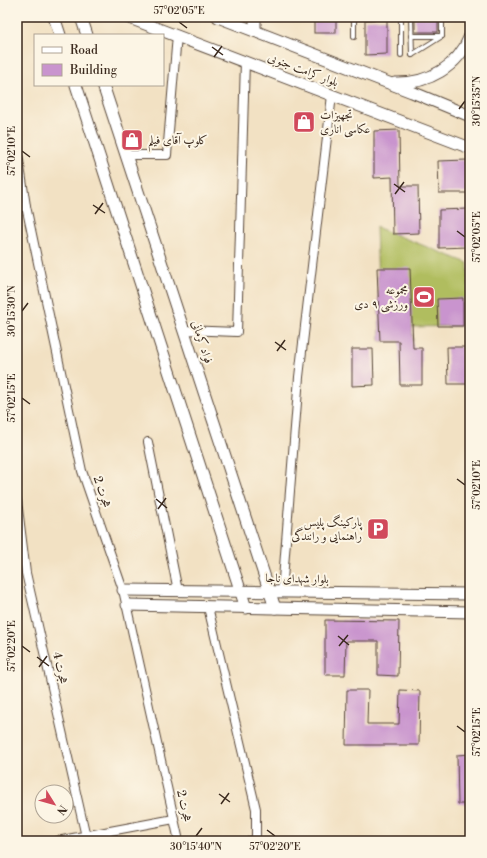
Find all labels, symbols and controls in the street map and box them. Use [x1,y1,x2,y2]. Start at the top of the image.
text: 57°02'05"E [153,5,205,17]
legend [34,34,164,86]
text: Road [70,43,98,58]
street label: بلوار کرامت جنوبی [265,50,340,91]
text: Building [69,63,118,78]
text: 30°15'35"N [471,75,483,126]
place label: تجهیزات عکاسی اناری [320,108,371,138]
shop icon: تجهیزات عکاسی اناری [291,109,317,135]
text: 57°02'10"E [6,126,18,176]
shop icon: کلوپ آقای فیلم [119,127,145,153]
place label: کلوپ آقای فیلم [148,132,208,152]
text: 57°02'05"E [471,211,483,263]
place label: مجموعه ورزشی ۹ دی [354,283,408,313]
sports icon: مجموعه ورزشی ۹ دی [411,284,437,310]
text: 30°15'30"N [6,285,18,337]
street label: فواد کرمانی [188,319,216,365]
text: 57°02'15"E [6,373,18,422]
text: 57°02'10"E [471,460,483,510]
street label: هجرت 2 [90,474,114,510]
place label: پارکینگ پلیس راهنمایی و رانندگی [292,514,363,544]
parking icon: پارکینگ پلیس راهنمایی و رانندگی [365,516,391,542]
street label: بلوار شهدای ناجا [265,571,329,587]
text: 57°02'20"E [6,620,18,672]
street label: هجرت 4 [49,650,71,686]
text: 57°02'15"E [471,707,483,756]
north arrow [34,784,74,824]
street label: هجرت 2 [173,789,195,824]
text: N [53,802,69,817]
text: 30°15'40"N [170,841,222,853]
text: 57°02'20"E [249,841,301,853]

